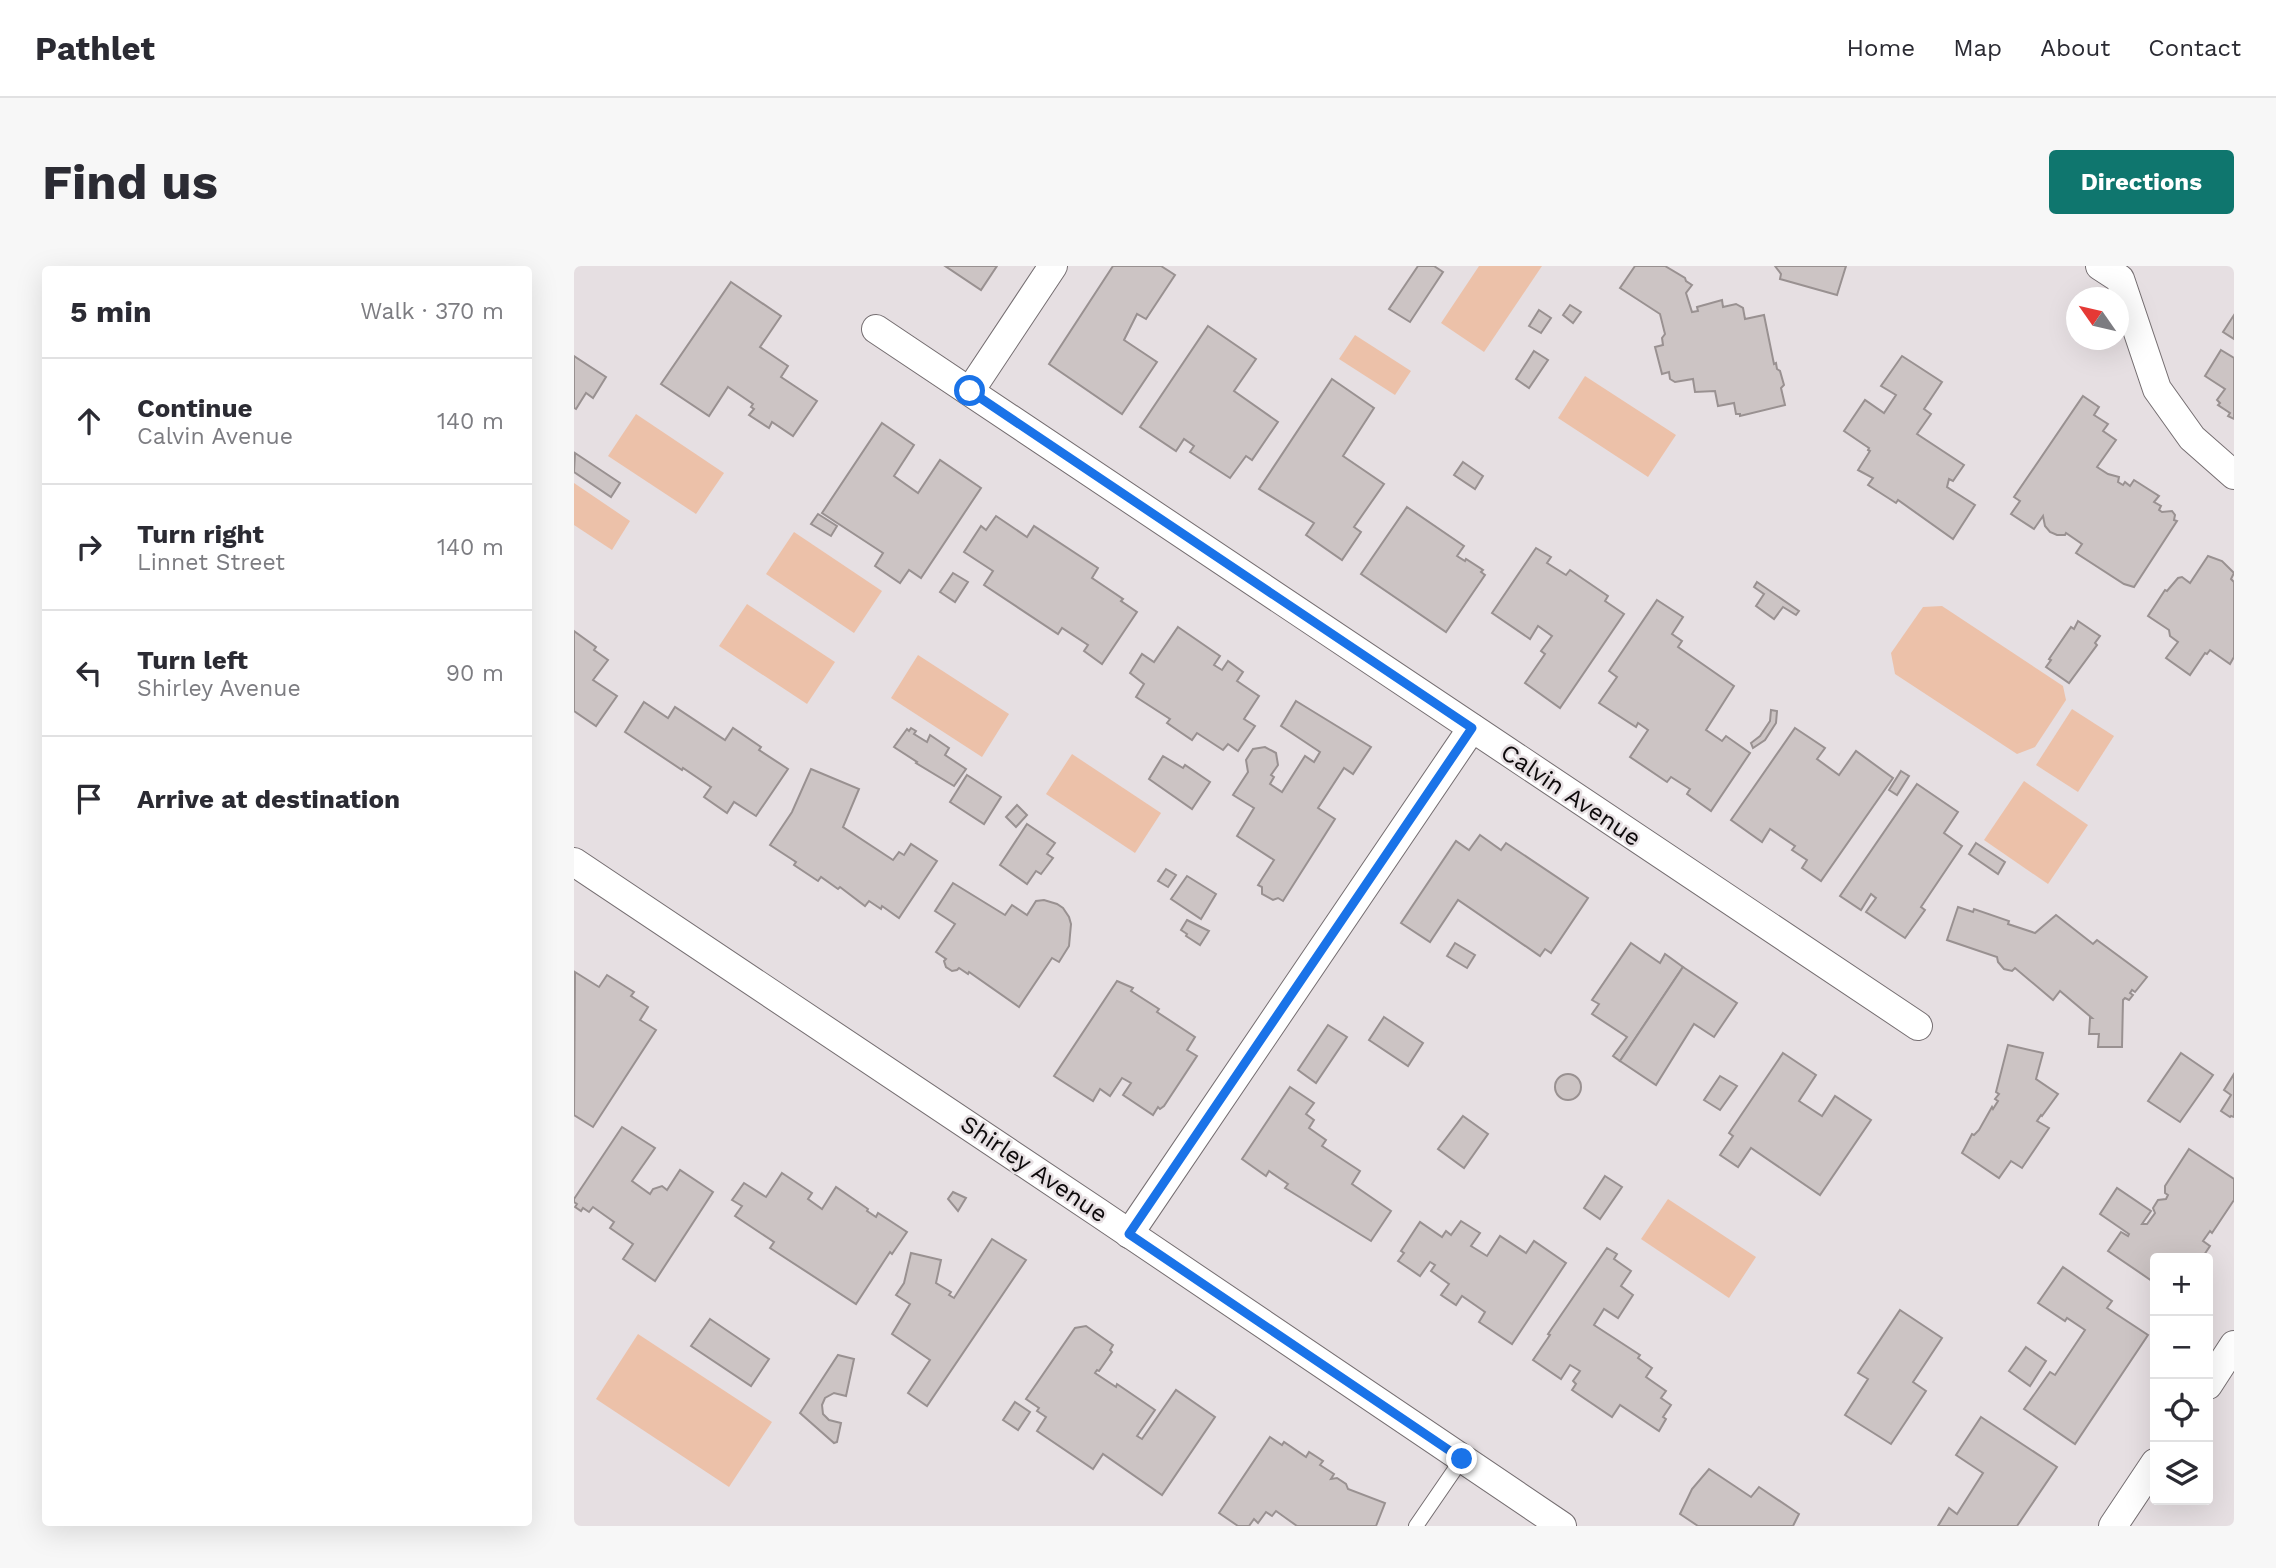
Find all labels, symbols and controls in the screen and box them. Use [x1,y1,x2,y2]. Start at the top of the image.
text: Pathlet [35,29,155,68]
text: Home [1847,34,1915,62]
text: Map [1953,34,2002,62]
text: About [2040,34,2110,62]
text: Contact [2148,34,2241,62]
button: Directions [2049,150,2234,214]
text: Find us [42,153,218,211]
north arrow [2066,287,2129,350]
text: 5 min [70,294,152,329]
text: Walk · 370 m [360,298,504,325]
route start [954,375,985,406]
text: Continue [137,393,253,423]
icon: ahead [70,402,108,440]
text: 140 m [437,408,504,435]
text: Calvin Avenue [137,423,293,450]
text: Turn right [137,519,264,549]
icon: right [70,528,108,566]
text: 140 m [437,534,504,561]
text: Linnet Street [137,549,285,576]
text: Turn left [137,645,248,675]
icon: left [70,654,108,692]
text: 90 m [446,660,504,687]
text: Shirley Avenue [137,675,301,702]
street label: Calvin Avenue [1496,738,1646,852]
icon: arrive [70,780,108,818]
text: Arrive at destination [137,784,400,814]
street label: Shirley Avenue [955,1110,1113,1228]
map controls [2150,1253,2213,1505]
button: + [2150,1253,2213,1316]
button: − [2150,1316,2213,1379]
button: locate [2150,1379,2213,1442]
button: layers [2150,1442,2213,1505]
route end [1446,1443,1477,1474]

